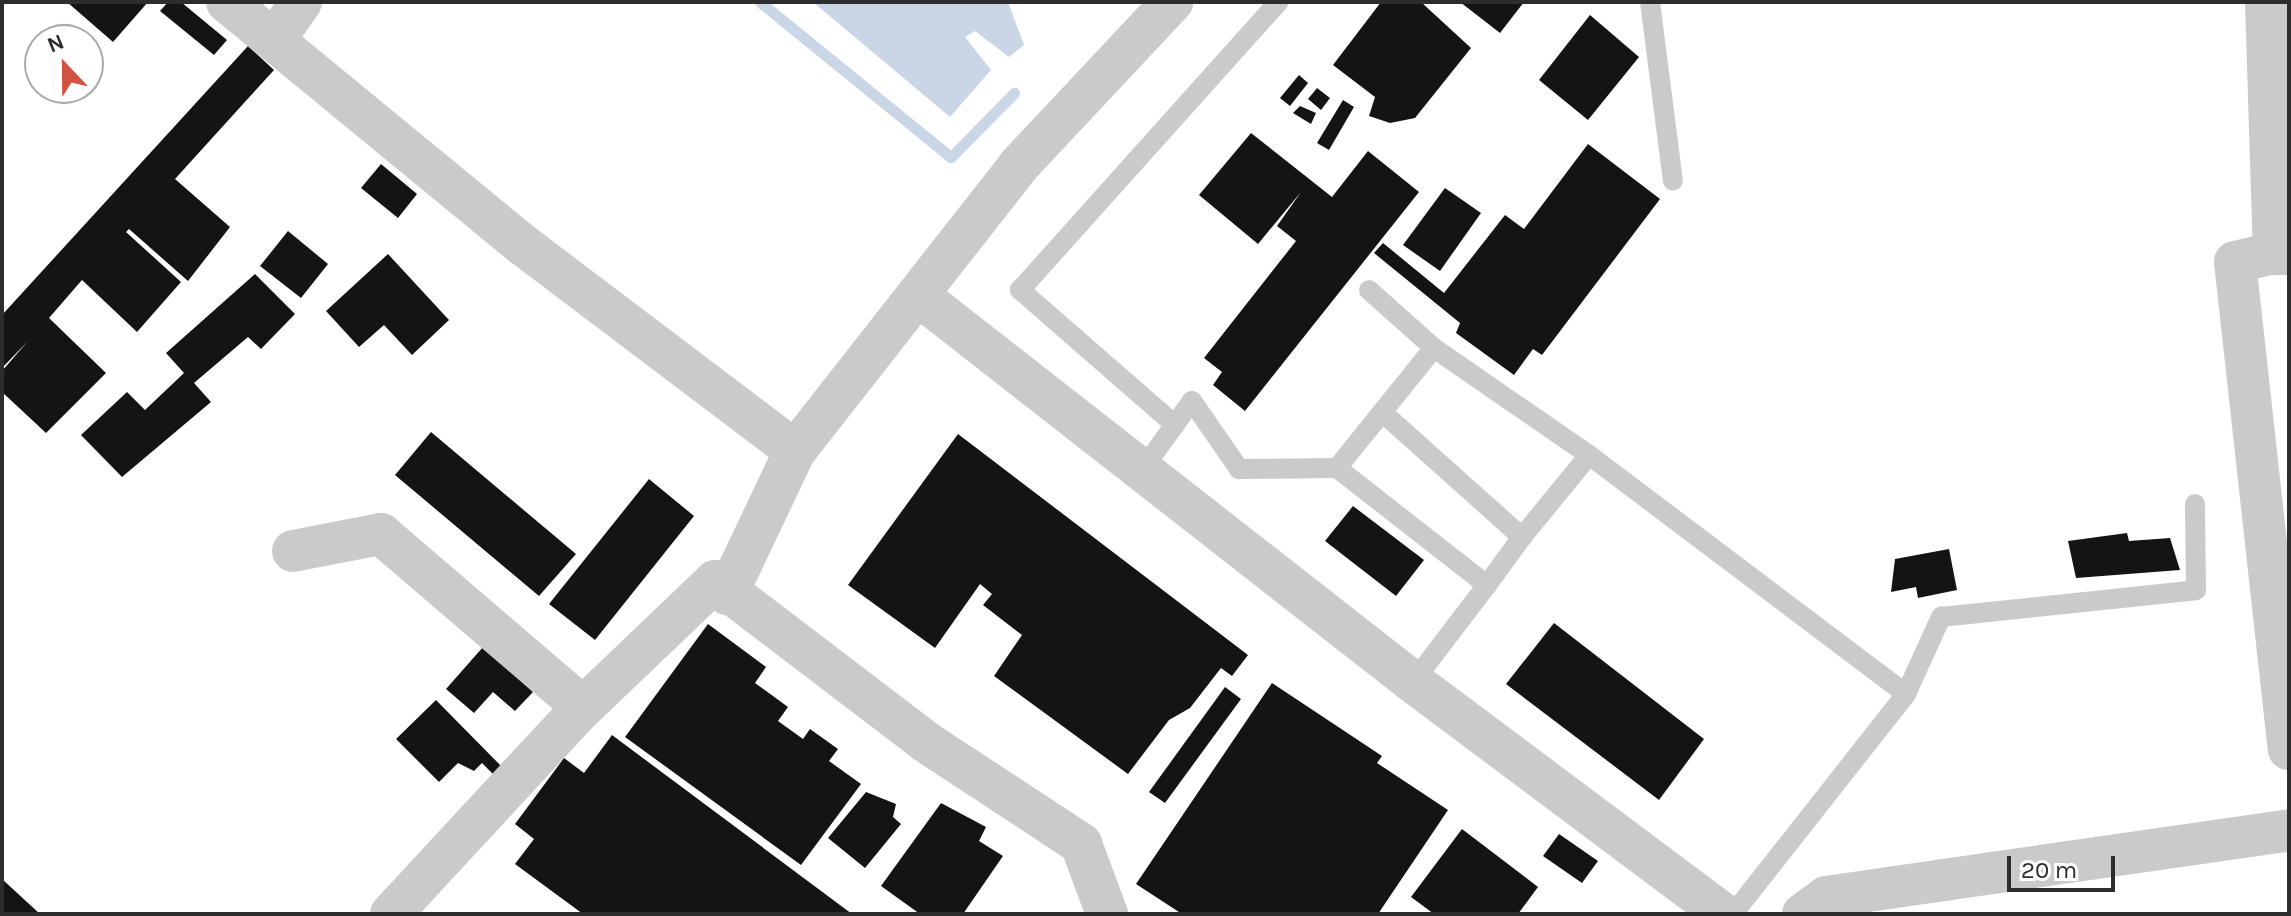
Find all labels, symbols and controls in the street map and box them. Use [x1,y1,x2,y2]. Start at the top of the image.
north arrow [24,24,104,104]
text: N [44,29,68,59]
scale bar [2011,840,2119,890]
text: 20 m [2021,856,2077,884]

